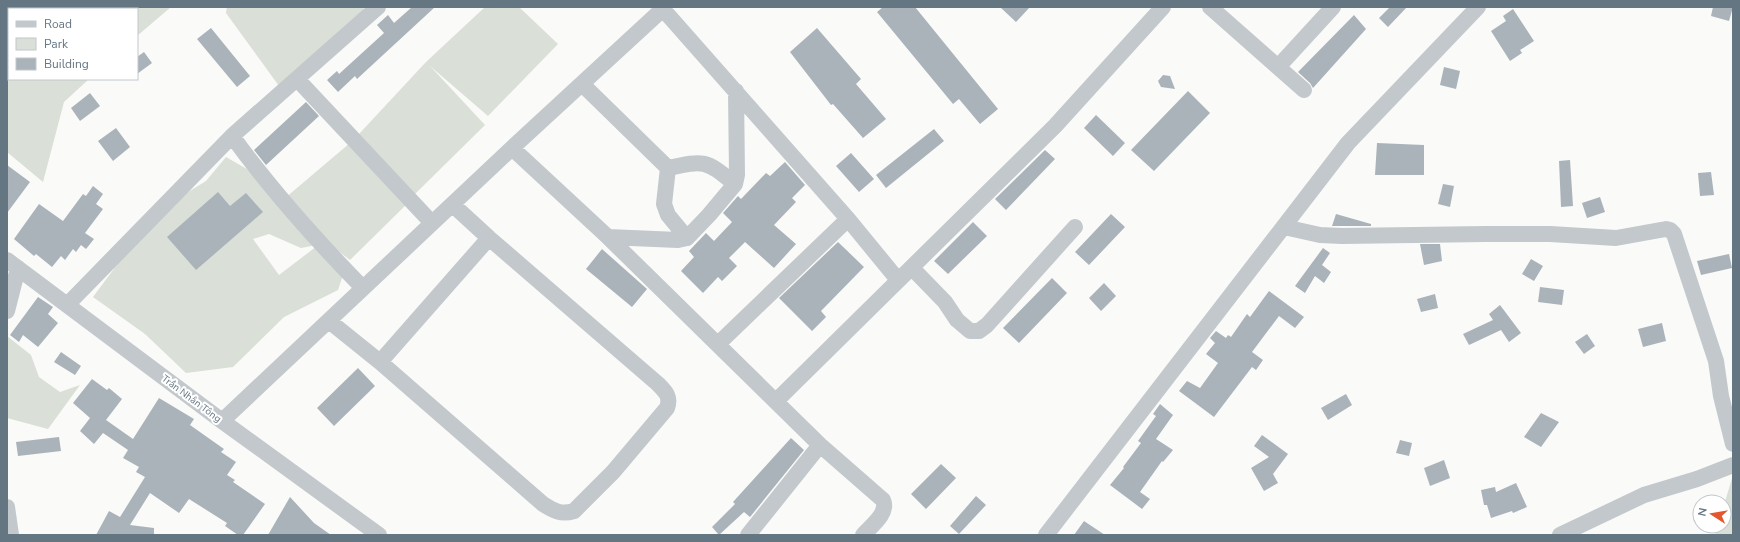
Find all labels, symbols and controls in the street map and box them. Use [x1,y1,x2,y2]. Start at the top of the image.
legend [8,8,138,80]
text: Road [44,16,72,32]
text: Park [44,36,69,52]
text: Building [44,56,89,72]
street label: Trần Nhân Tông [159,372,224,426]
north arrow [1692,494,1732,534]
text: N [1695,506,1711,518]

